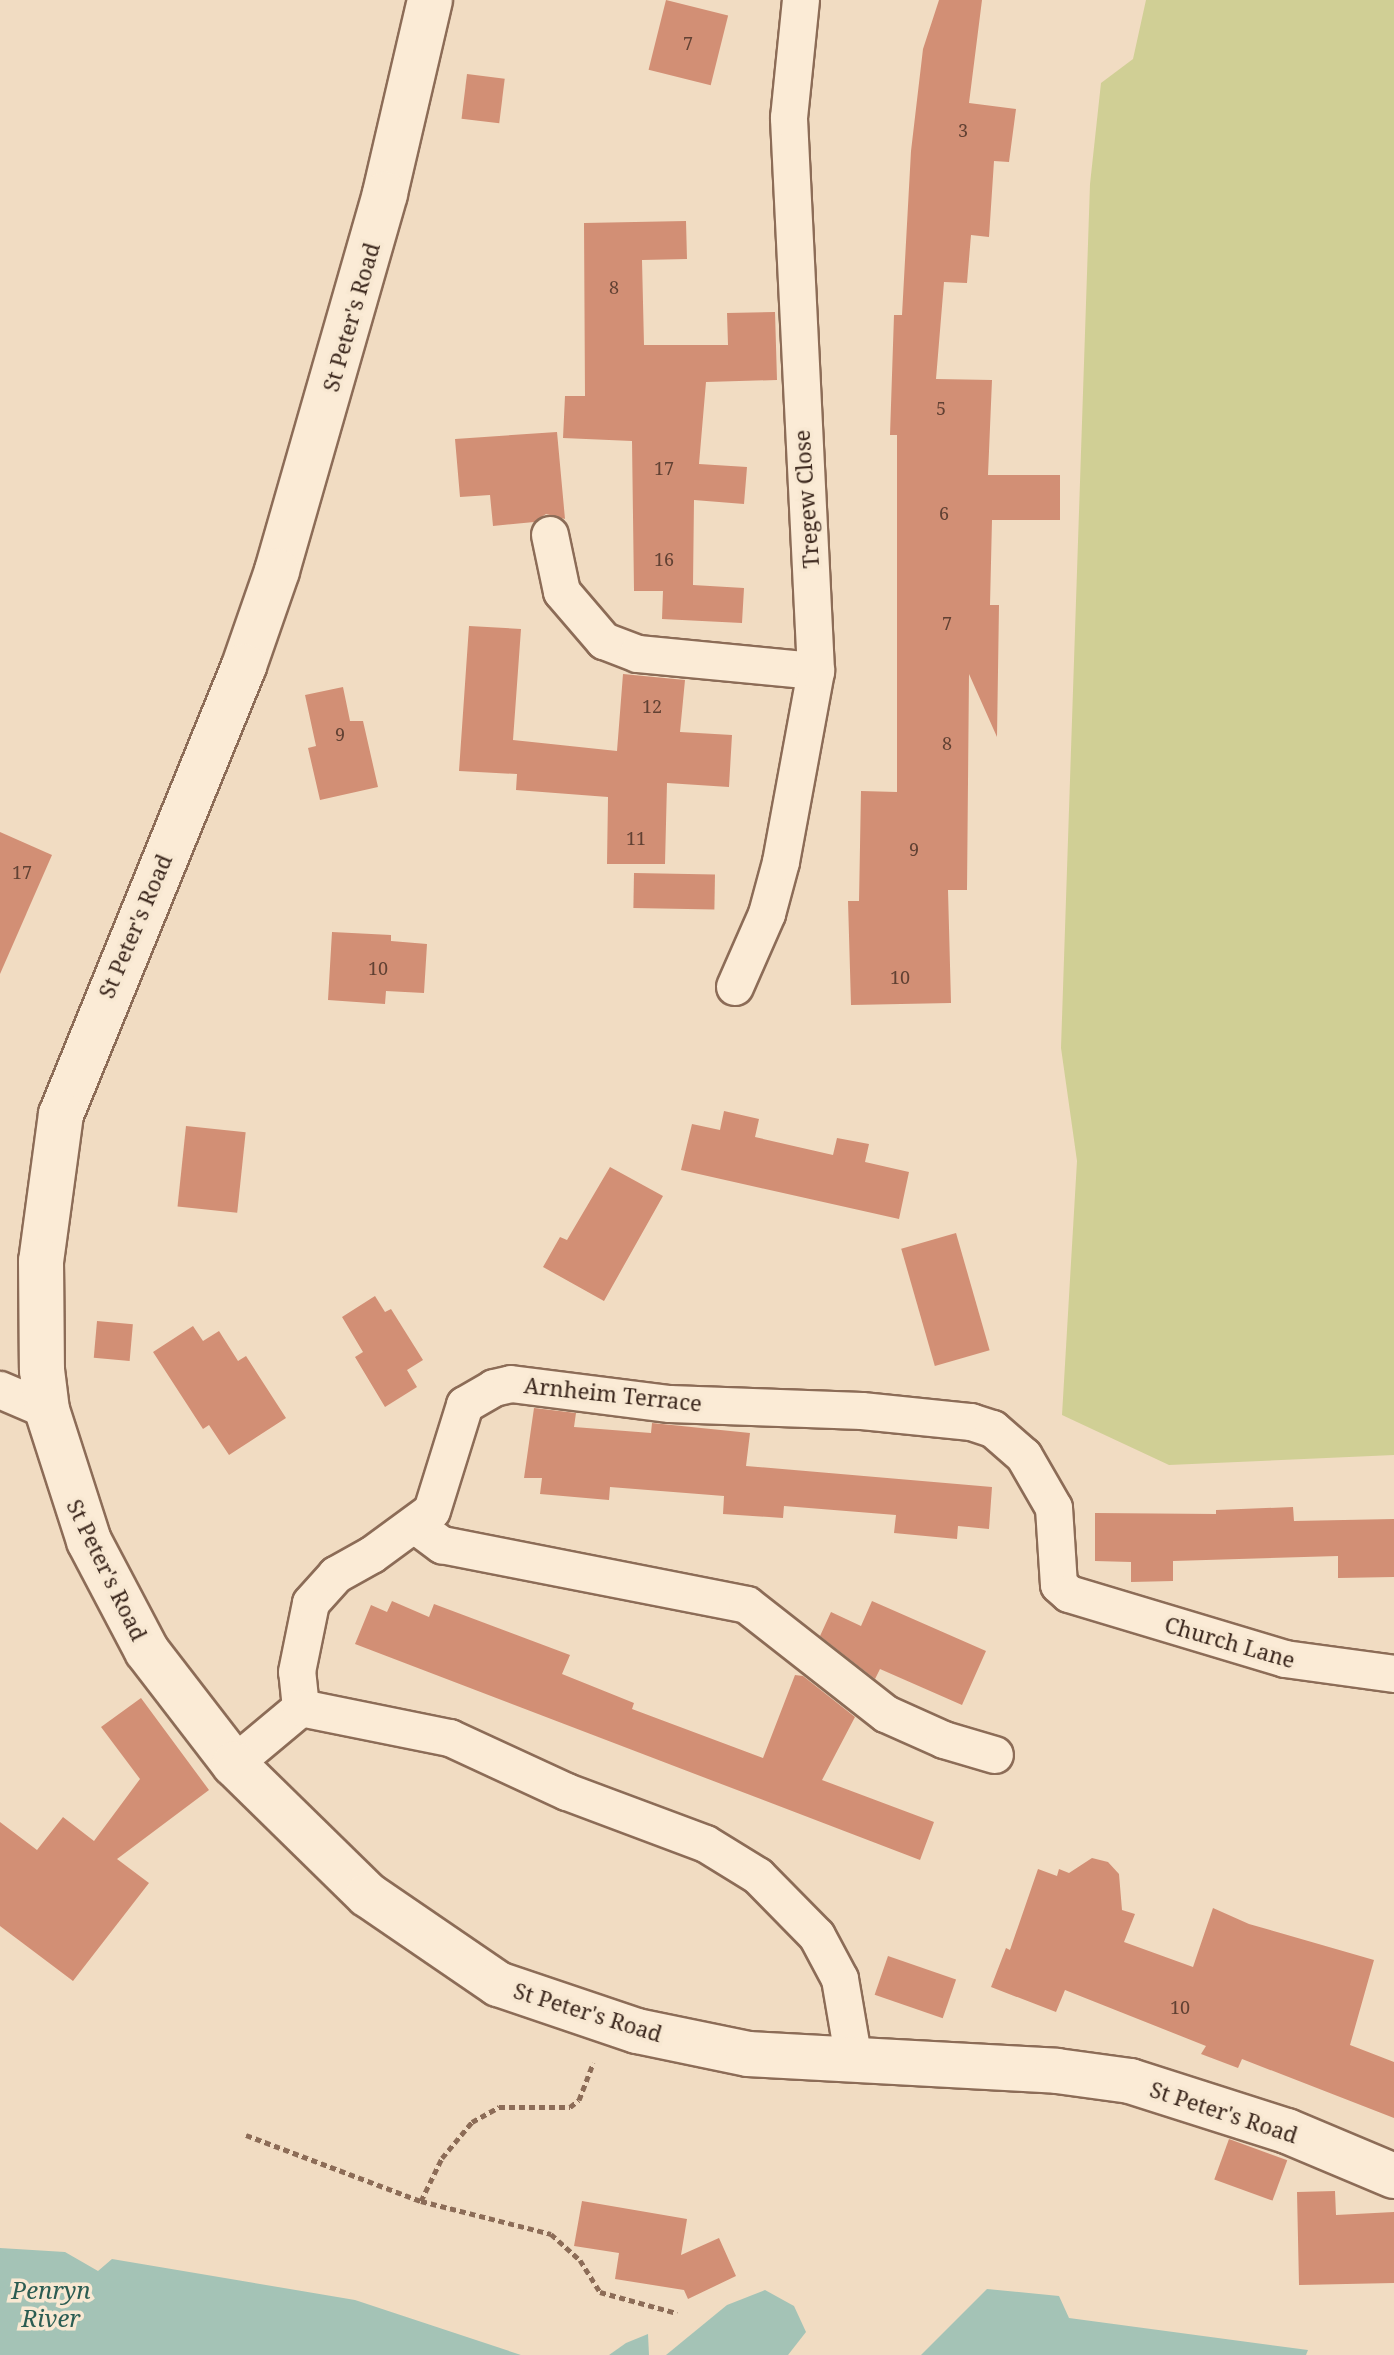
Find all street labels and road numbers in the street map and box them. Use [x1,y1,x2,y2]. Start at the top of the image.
street label: St Peter's Road [317,239,385,395]
street label: Tregew Close [788,429,824,569]
street label: St Peter's Road [93,850,177,1002]
street label: Arnheim Terrace [523,1372,703,1416]
street label: St Peter's Road [61,1495,153,1645]
street label: Church Lane [1162,1611,1298,1673]
street label: St Peter's Road [511,1977,665,2047]
street label: St Peter's Road [1147,2076,1301,2148]

